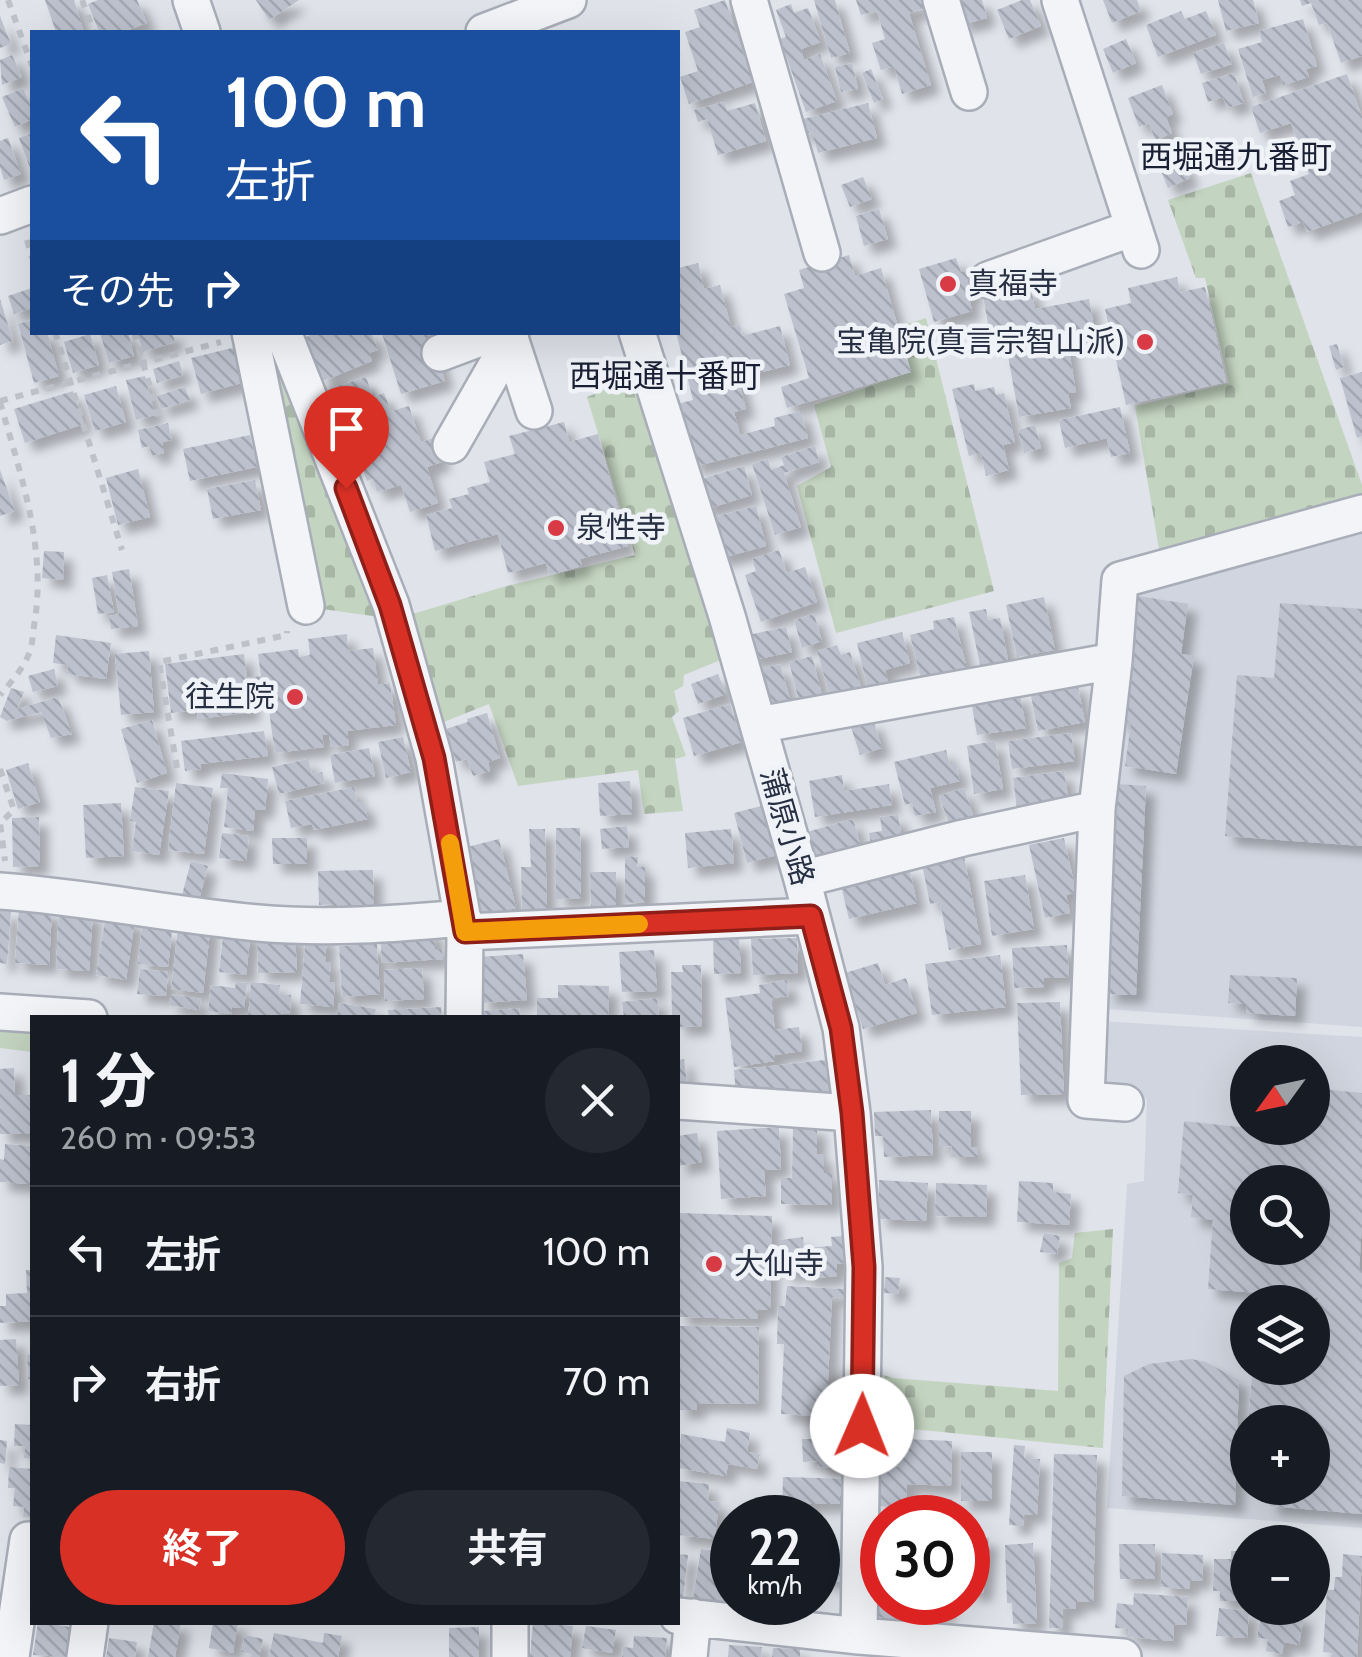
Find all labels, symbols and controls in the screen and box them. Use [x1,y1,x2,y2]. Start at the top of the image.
text: 100 m [225,59,426,145]
icon: left [60,70,190,200]
district label: 西堀通九番町 [1140,137,1332,176]
text: 左折 [225,154,315,208]
icon: right [194,260,249,315]
place label: 真福寺 [968,265,1058,302]
text: その先 [60,267,174,314]
marker: 真福寺 [937,273,959,295]
place label: 宝亀院(真言宗智山派) [836,323,1125,360]
marker: 宝亀院(真言宗智山派) [1134,331,1156,353]
district label: 西堀通十番町 [569,356,761,395]
pin [304,386,389,489]
icon: arrive [319,401,374,456]
place label: 泉性寺 [576,509,666,546]
marker: 泉性寺 [545,517,567,539]
place label: 往生院 [185,678,275,715]
marker: 往生院 [284,686,306,708]
street label: 蒲原小路 [753,764,822,890]
text: 1 分 [60,1044,156,1117]
north arrow [1230,1045,1330,1145]
map controls [1230,1045,1330,1625]
button: close [545,1048,650,1153]
text: 260 m · 09:53 [60,1118,256,1157]
button: search [1230,1165,1330,1265]
icon: left [60,1224,115,1279]
text: 100 m [543,1228,650,1275]
text: 左折 [145,1231,221,1278]
place label: 大仙寺 [734,1245,824,1282]
marker: 大仙寺 [703,1253,725,1275]
button: layers [1230,1285,1330,1385]
icon: right [60,1354,115,1409]
text: 70 m [563,1358,650,1405]
text: 右折 [145,1361,221,1408]
position arrow [810,1374,914,1478]
button: + [1230,1405,1330,1505]
button: 終了 [60,1490,345,1605]
button: 共有 [365,1490,650,1605]
speed limit sign: 30 [860,1495,990,1625]
text: 22 [749,1517,801,1578]
button: − [1230,1525,1330,1625]
text: km/h [748,1570,802,1600]

